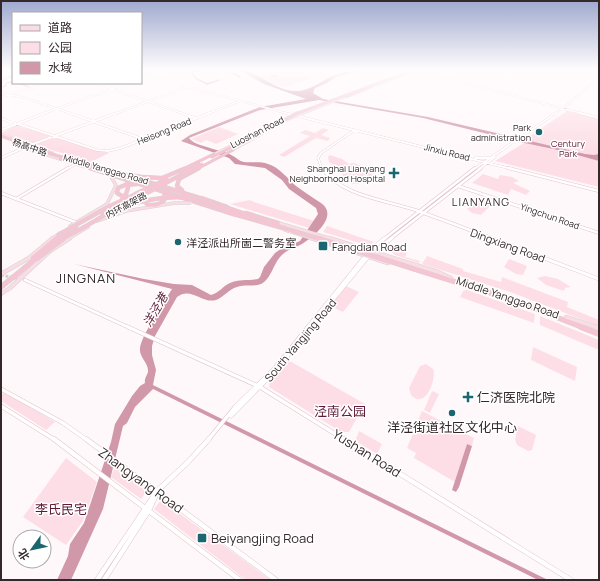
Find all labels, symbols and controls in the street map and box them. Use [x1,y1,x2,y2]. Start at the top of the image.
legend [12,12,142,84]
text: 道路 [48,19,72,36]
text: 公园 [48,39,72,56]
text: 水域 [48,59,72,76]
street label: Luoshan Road [228,113,286,151]
street label: Heisong Road [135,114,193,148]
place label: Park administration [471,121,532,144]
marker: Park administration [534,127,544,137]
street label: 杨高中路 [11,135,49,159]
park label: Century Park [551,137,585,160]
street label: Jinxiu Road [423,140,471,164]
street label: Middle Yanggao Road [62,151,150,187]
place label: Shanghai Lianyang Neighborhood Hospital [289,162,385,185]
marker: Shanghai Lianyang Neighborhood Hospital [388,167,400,179]
street label: 内环高架路 [103,189,149,221]
district label: LIANYANG [452,194,510,209]
street label: Yingchun Road [519,200,581,232]
street label: Dingxiang Road [468,224,548,266]
place label: 洋泾派出所崮二警务室 [186,235,296,250]
marker: 洋泾派出所崮二警务室 [173,237,183,247]
place label: Fangdian Road [332,239,406,254]
marker: Fangdian Road [317,240,329,252]
district label: JINGNAN [56,269,116,287]
street label: Middle Yanggao Road [455,272,561,322]
water label: 洋泾港 [139,288,172,330]
street label: South Yangjing Road [261,295,339,385]
place label: 仁济医院北院 [477,388,555,406]
marker: 仁济医院北院 [462,391,474,403]
park label: 泾南公园 [314,402,366,420]
marker: 洋泾街道社区文化中心 [447,408,457,418]
place label: 洋泾街道社区文化中心 [387,418,517,436]
street label: Yushan Road [329,425,405,481]
street label: Zhangyang Road [95,443,187,517]
park label: 李氏民宅 [35,500,87,518]
north arrow [12,529,52,569]
place label: Beiyangjing Road [211,529,314,547]
marker: Beiyangjing Road [196,532,208,544]
text: 北 [14,546,32,563]

